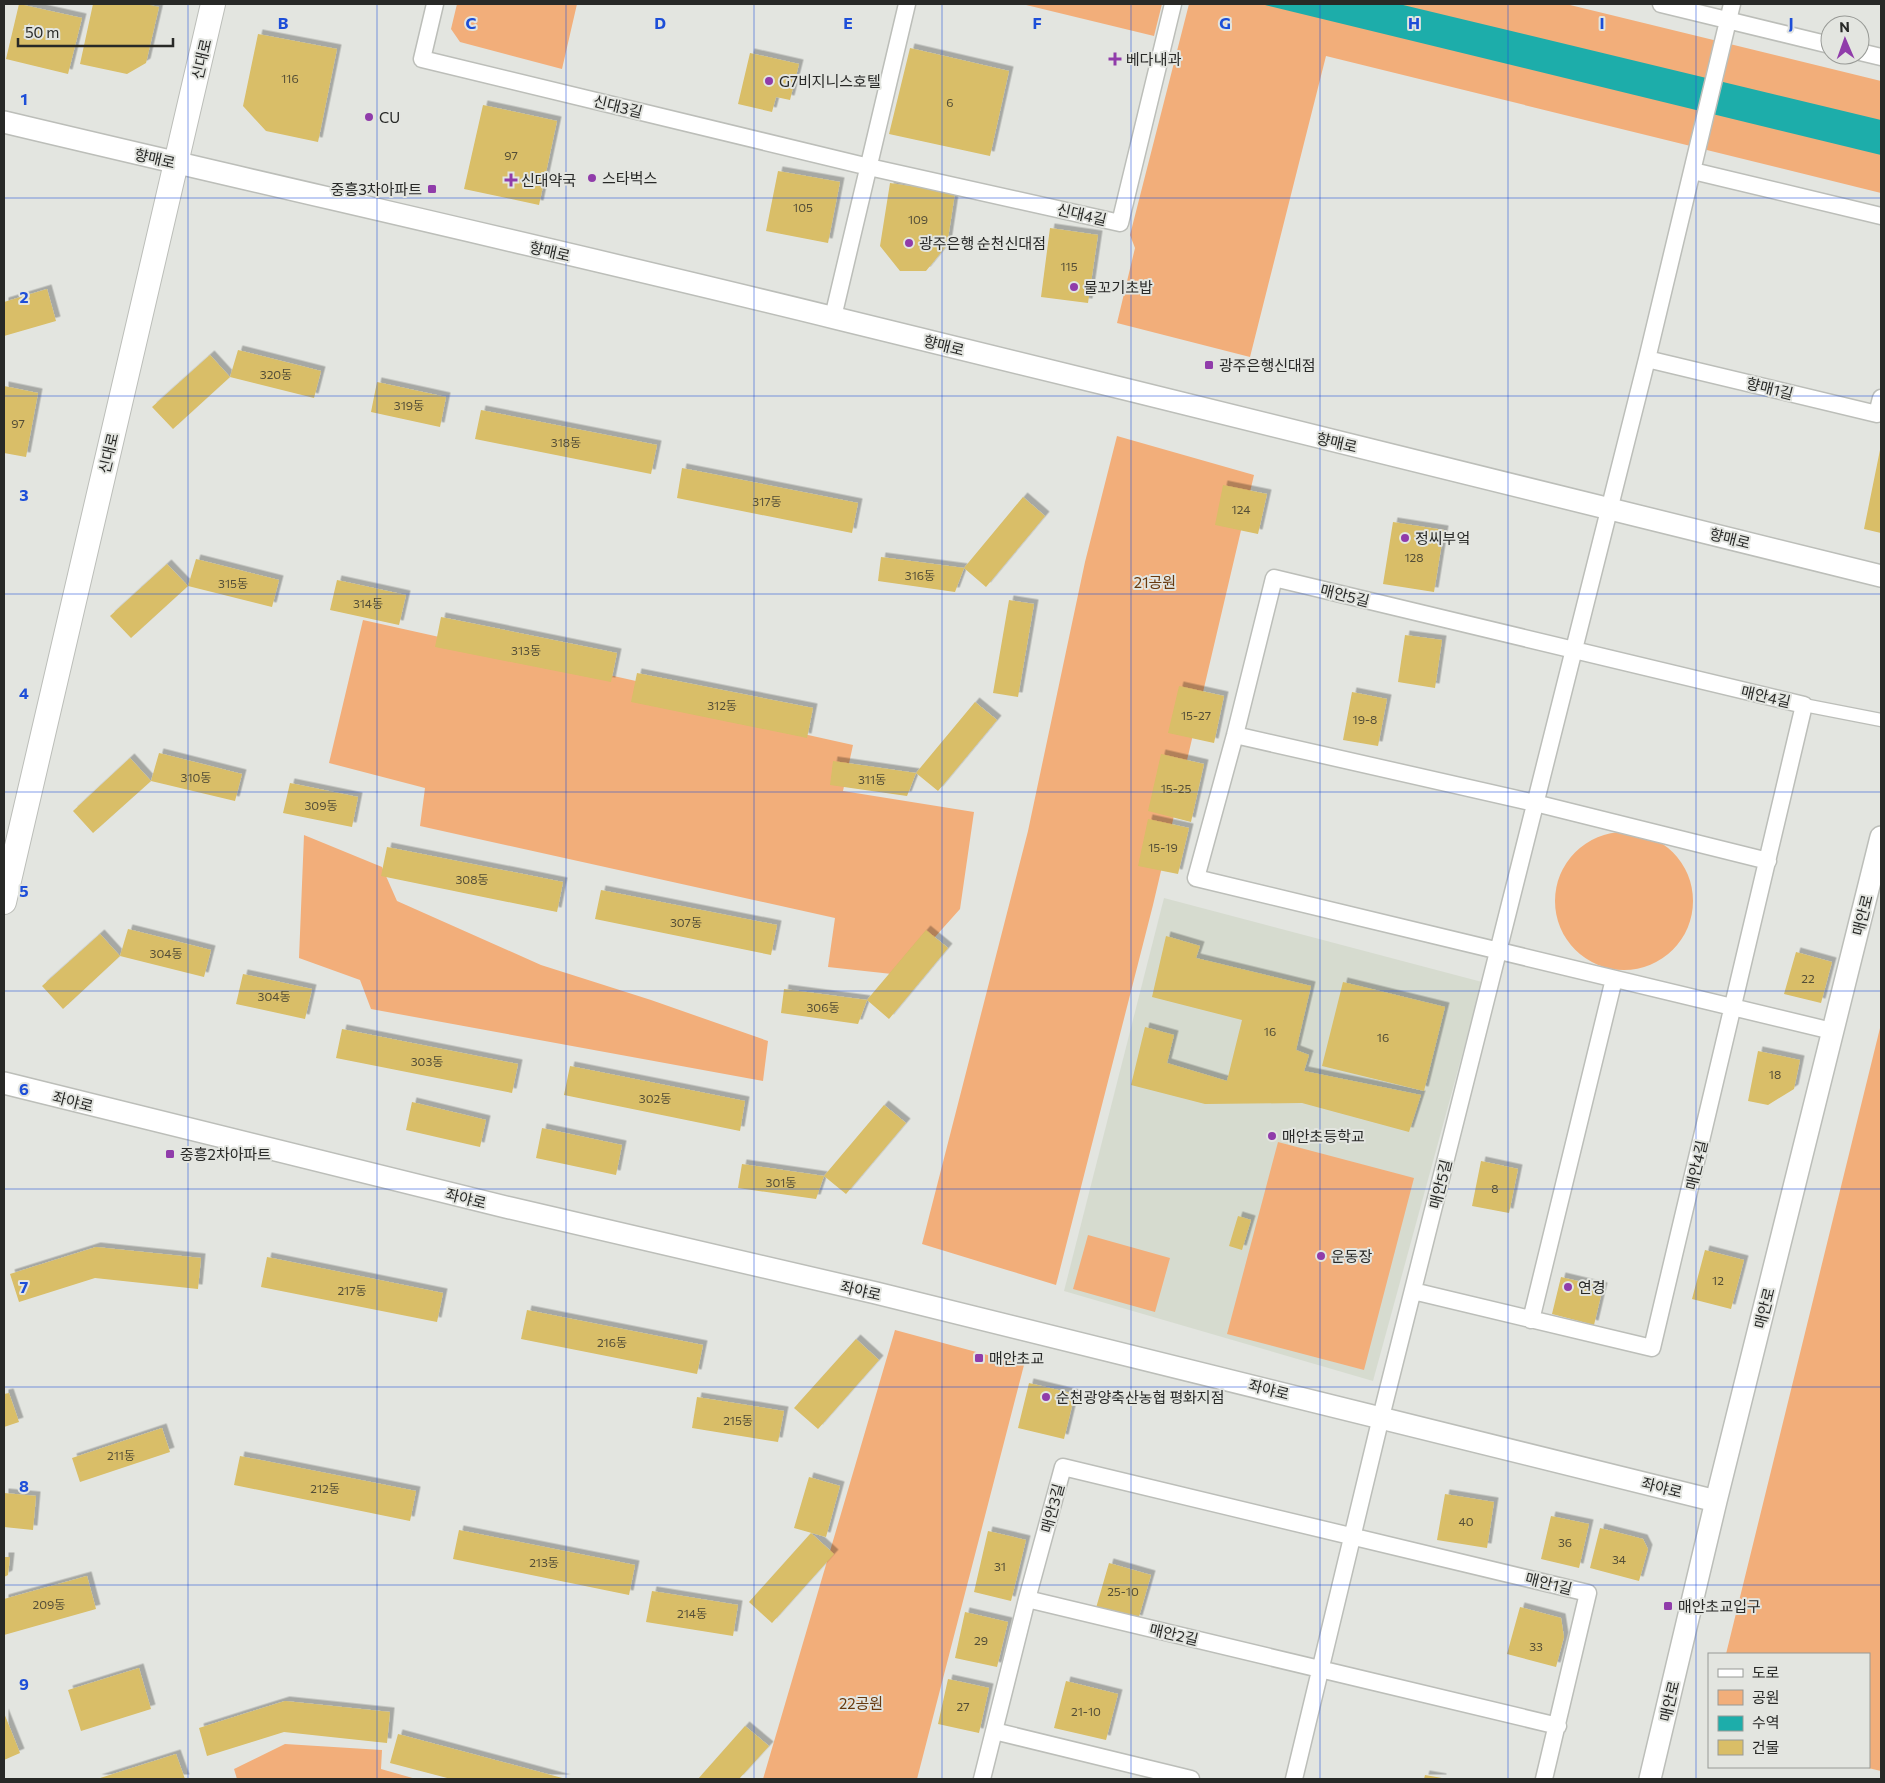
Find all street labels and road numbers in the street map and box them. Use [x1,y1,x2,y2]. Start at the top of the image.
street label: 신대로 [188,37,214,81]
street label: 신대3길 [592,91,644,121]
street label: 향매로 [133,145,177,171]
street label: 신대4길 [1055,200,1109,228]
street label: 향매로 [528,238,572,264]
street label: 향매로 [922,331,966,359]
street label: 향매1길 [1745,373,1795,403]
street label: 향매로 [1315,429,1359,455]
street label: 신대로 [95,431,121,475]
street label: 향매로 [1708,524,1752,552]
street label: 매안5길 [1319,580,1371,610]
street label: 매안4길 [1739,682,1793,710]
street label: 매안로 [1848,893,1876,937]
street label: 좌야로 [51,1087,95,1115]
street label: 매안4길 [1682,1138,1710,1192]
street label: 매안5길 [1425,1158,1455,1210]
street label: 좌야로 [444,1184,488,1212]
street label: 좌야로 [839,1277,883,1303]
street label: 매안로 [1750,1286,1778,1330]
street label: 좌야로 [1247,1375,1291,1403]
street label: 좌야로 [1640,1473,1684,1501]
street label: 매안3길 [1037,1482,1067,1534]
street label: 매안1길 [1524,1568,1574,1598]
street label: 매안2길 [1148,1620,1200,1648]
street label: 매안로 [1656,1679,1682,1723]

